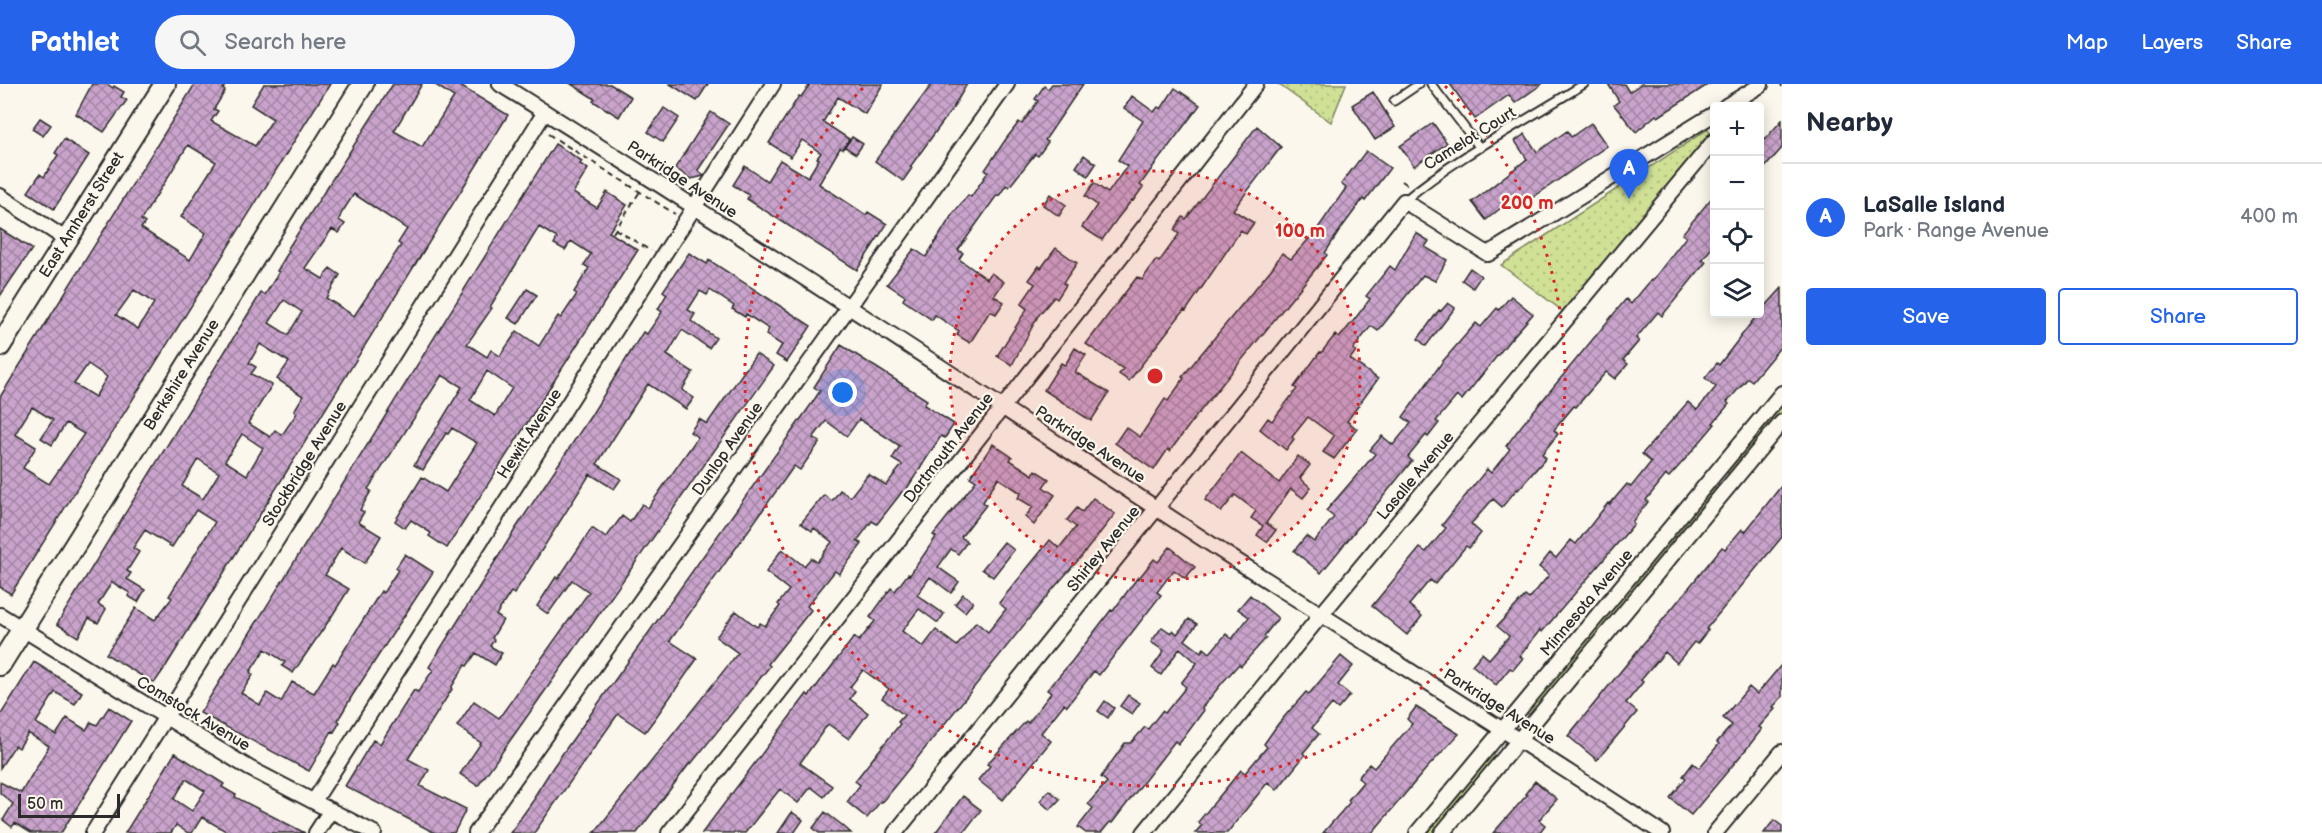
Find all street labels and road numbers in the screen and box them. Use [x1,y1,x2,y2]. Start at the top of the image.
street label: Camelot Court [1421,103,1520,175]
street label: Parkridge Avenue [623,137,741,223]
street label: East Amherst Street [36,149,128,281]
street label: Berkshire Avenue [140,315,224,434]
street label: Hewitt Avenue [494,385,566,483]
street label: Dartmouth Avenue [900,389,998,507]
street label: Stockbridge Avenue [259,397,351,530]
street label: Dunlop Avenue [689,398,767,499]
street label: Parkridge Avenue [1031,402,1149,488]
street label: Lasalle Avenue [1374,428,1459,524]
street label: Shirley Avenue [1064,502,1145,596]
street label: Minnesota Avenue [1537,545,1637,660]
street label: Parkridge Avenue [1440,665,1559,749]
street label: Comstock Avenue [133,673,254,756]

